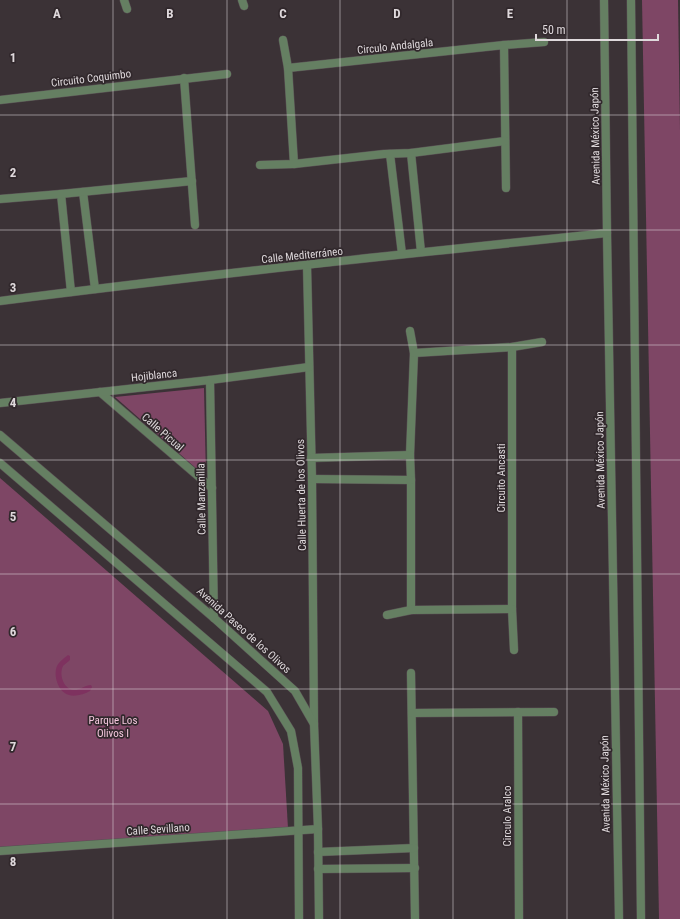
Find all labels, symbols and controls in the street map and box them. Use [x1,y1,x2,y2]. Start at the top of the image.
text: A [53,6,61,21]
text: B [166,6,174,21]
text: C [279,6,287,21]
text: D [393,6,401,21]
text: E [507,6,514,21]
scale bar [536,16,658,42]
text: 50 m [542,23,566,37]
street label: Circulo Andalgala [356,36,434,57]
text: 1 [10,50,16,65]
street label: Circuito Coquimbo [50,67,132,90]
street label: Avenida México Japón [588,87,603,185]
text: 2 [10,165,17,180]
street label: Calle Mediterráneo [261,245,344,266]
text: 3 [10,280,16,295]
street label: Hojiblanca [130,367,178,384]
text: 4 [10,395,17,410]
street label: Calle Picual [139,411,186,454]
street label: Avenida México Japón [593,411,608,509]
street label: Calle Huerta de los Olivos [294,439,309,551]
street label: Circuito Ancasti [495,444,508,512]
street label: Calle Manzanilla [194,463,209,535]
text: 5 [10,509,17,524]
street label: Avenida Paseo de los Olivos [194,585,293,676]
text: 6 [10,624,17,639]
park label: Parque Los Olivos I [89,714,137,740]
street label: Avenida México Japón [598,735,613,833]
text: 7 [10,739,17,754]
street label: Circulo Aralco [501,785,514,846]
street label: Calle Sevillano [126,821,191,838]
text: 8 [10,854,16,869]

